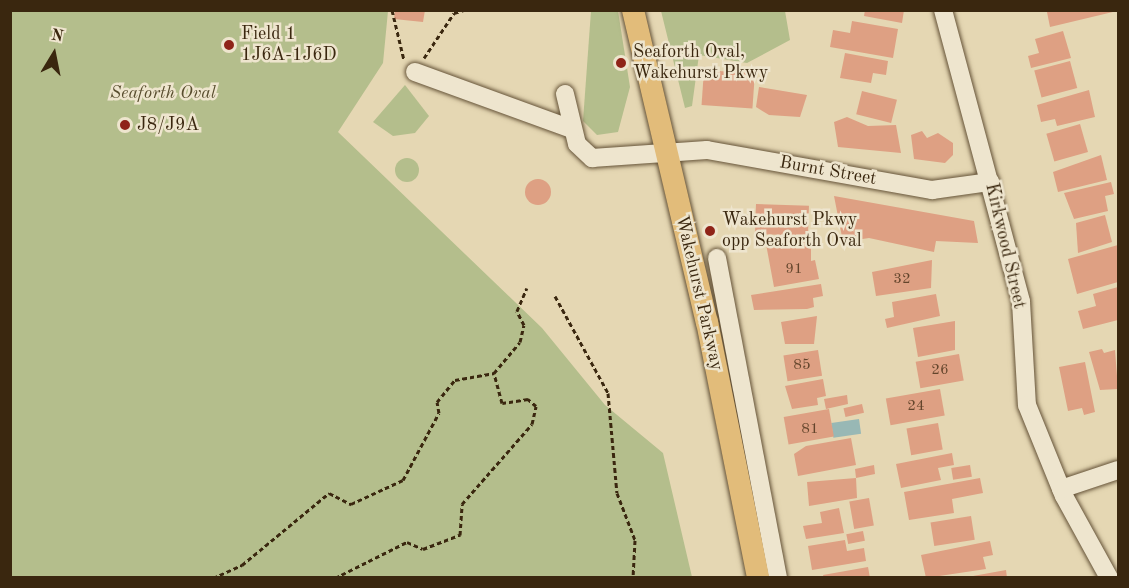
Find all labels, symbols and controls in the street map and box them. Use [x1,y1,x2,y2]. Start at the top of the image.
north arrow [24,24,84,84]
place label: Field 1 1J6A-1J6D [241,24,337,66]
text: N [50,27,65,45]
marker: Field 1 1J6A-1J6D [222,38,236,52]
place label: Seaforth Oval, Wakehurst Pkwy [633,42,768,84]
marker: Seaforth Oval, Wakehurst Pkwy [614,56,628,70]
park label: Seaforth Oval [110,82,216,104]
place label: J8/J9A [137,114,199,136]
marker: J8/J9A [118,118,132,132]
street label: Burnt Street [778,152,878,190]
street label: Kirkwood Street [980,181,1030,311]
place label: Wakehurst Pkwy opp Seaforth Oval [722,210,862,252]
street label: Wakehurst Parkway [671,213,727,373]
marker: Wakehurst Pkwy opp Seaforth Oval [703,224,717,238]
house number: 91 [785,261,803,279]
house number: 32 [893,271,911,289]
house number: 85 [793,357,811,375]
house number: 26 [931,362,949,380]
house number: 24 [907,398,925,416]
house number: 81 [801,421,819,439]

